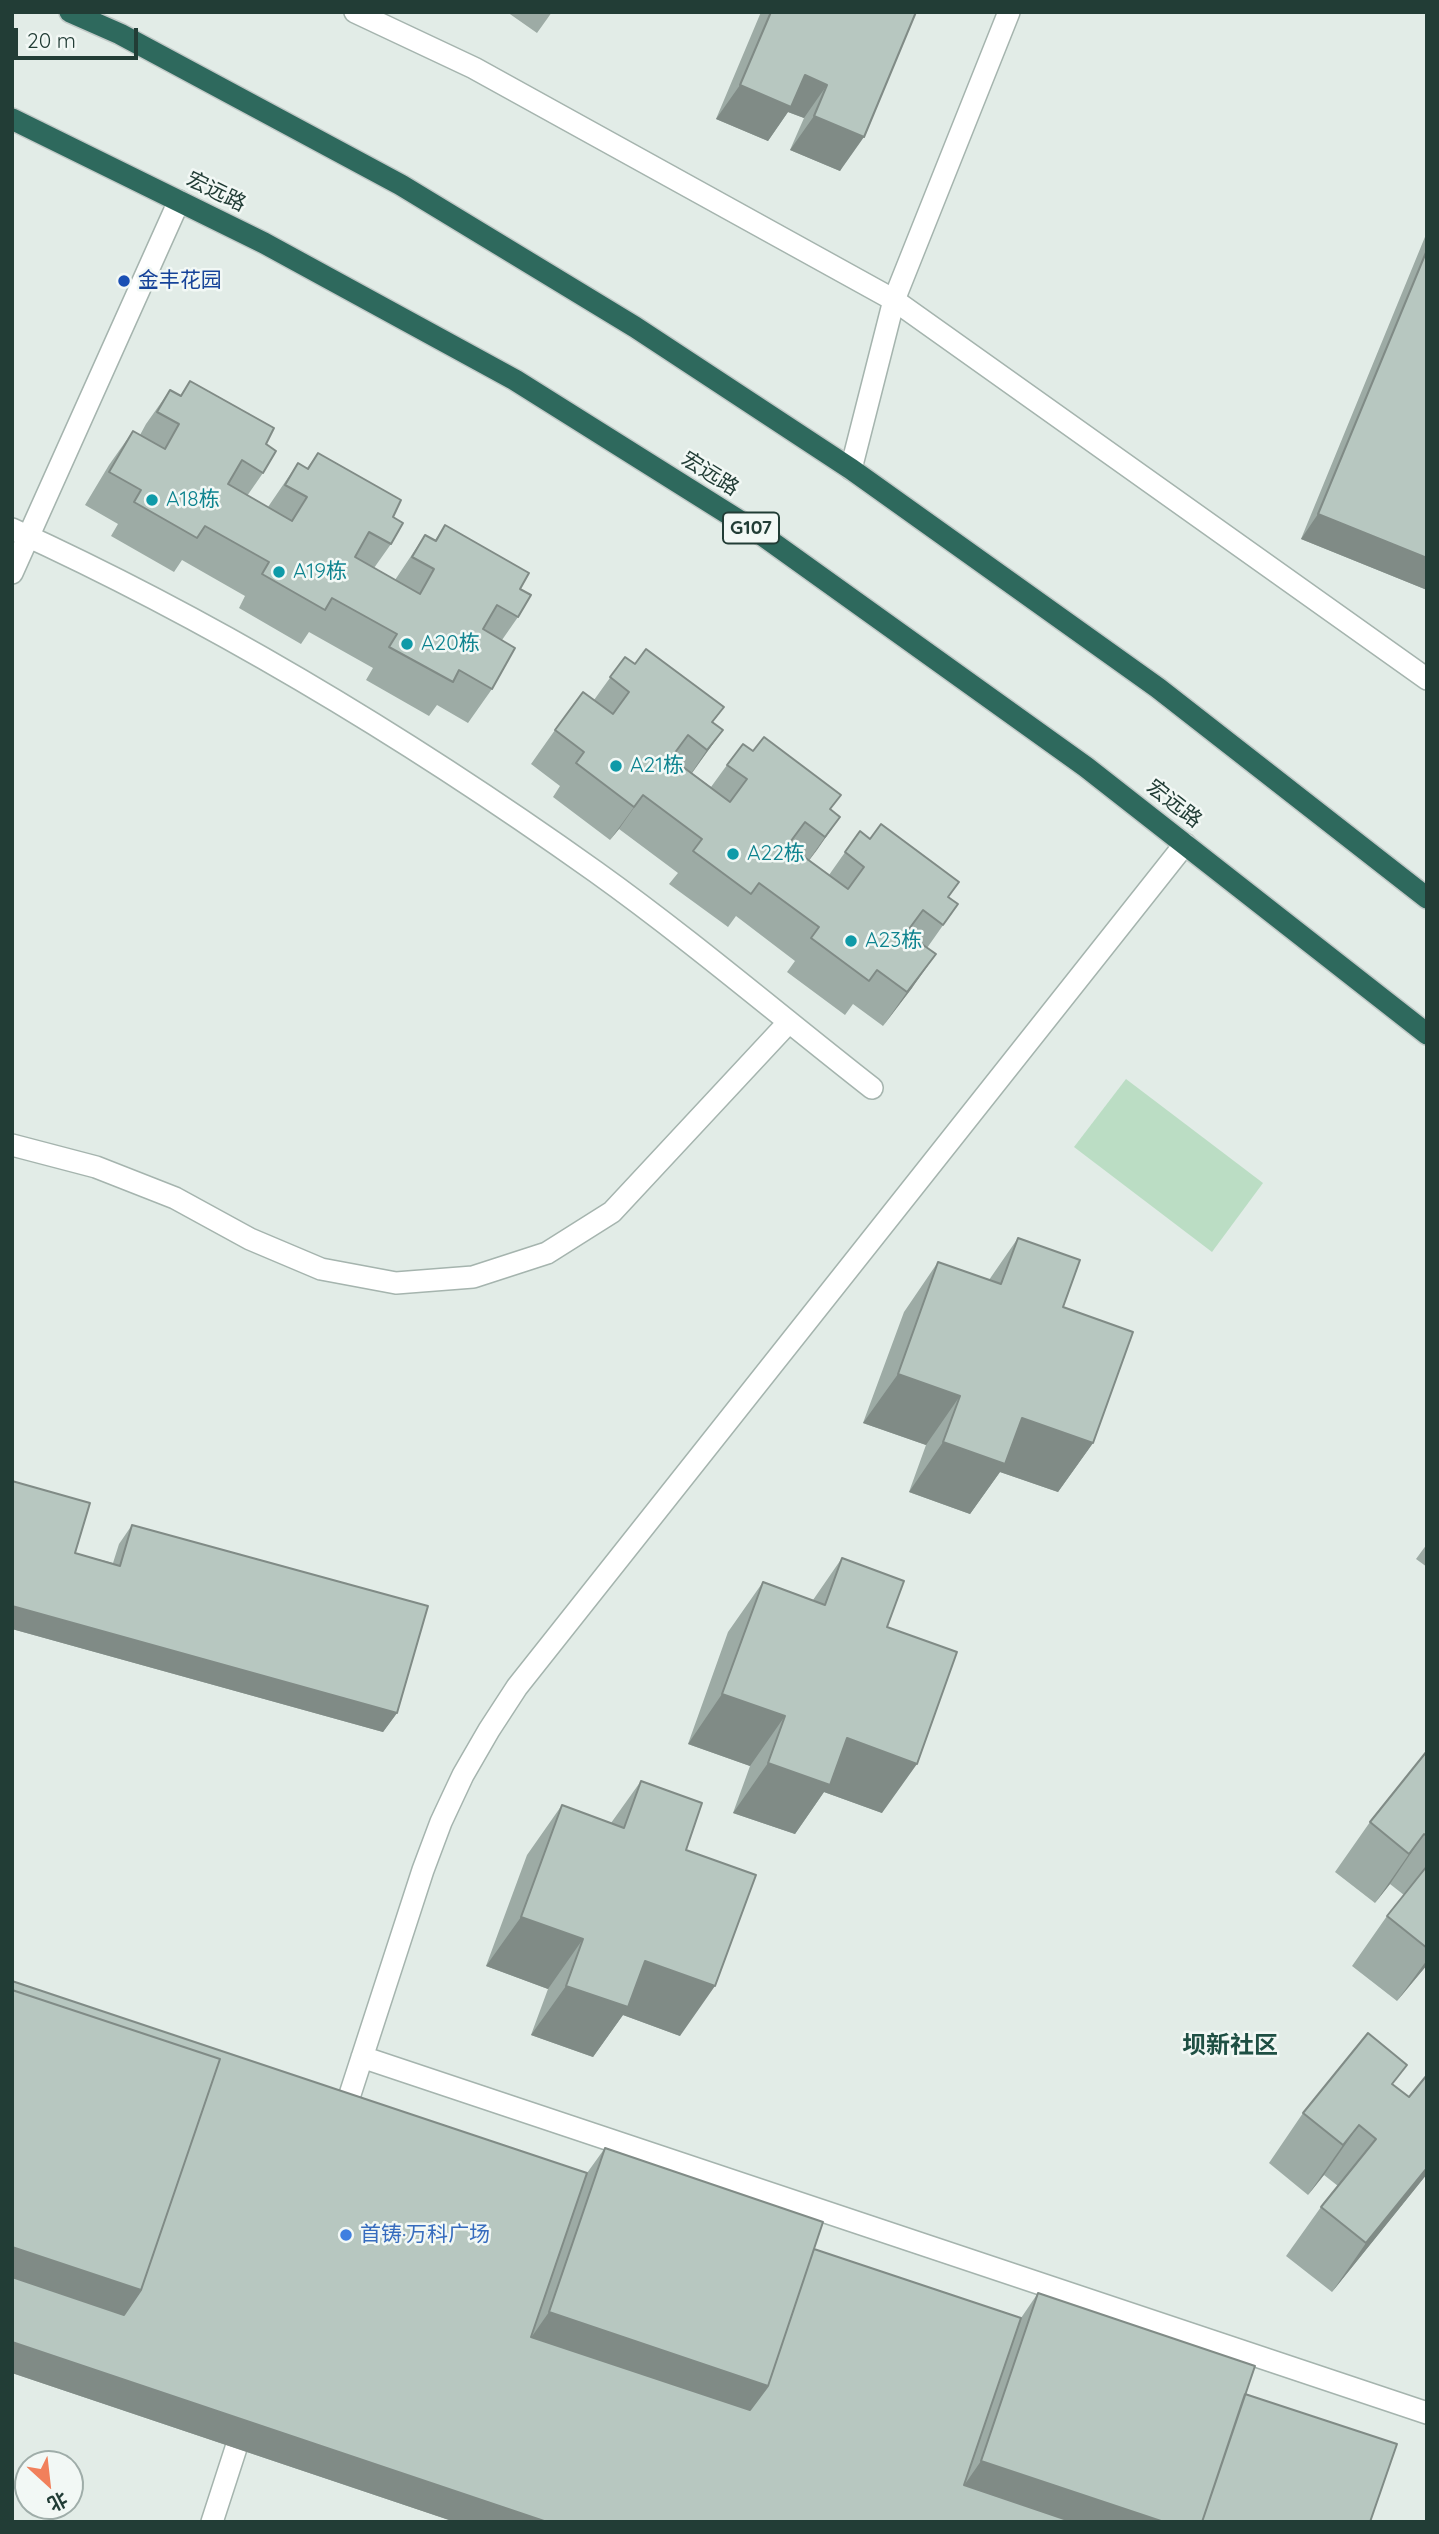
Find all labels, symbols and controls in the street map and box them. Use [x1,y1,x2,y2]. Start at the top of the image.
scale bar [18,14,142,58]
text: 20 m [27,27,76,53]
street label: 宏远路 [182,167,250,217]
place label: 金丰花园 [138,268,222,294]
marker: 金丰花园 [116,273,132,289]
street label: 宏远路 [677,447,743,501]
place label: A18栋 [166,487,220,513]
marker: A18栋 [144,492,160,508]
road number: G107 [723,512,779,544]
place label: A19栋 [293,559,347,585]
marker: A19栋 [271,564,287,580]
place label: A20栋 [421,631,480,657]
marker: A20栋 [399,636,415,652]
place label: A21栋 [630,753,684,779]
marker: A21栋 [608,758,624,774]
street label: 宏远路 [1141,775,1207,833]
place label: A22栋 [747,841,805,867]
marker: A22栋 [725,846,741,862]
place label: A23栋 [865,928,922,954]
marker: A23栋 [843,933,859,949]
district label: 坝新社区 [1182,2032,1278,2060]
place label: 首铸·万科广场 [360,2222,490,2248]
marker: 首铸·万科广场 [338,2227,354,2243]
north arrow [14,2450,84,2520]
text: 北 [44,2487,72,2517]

